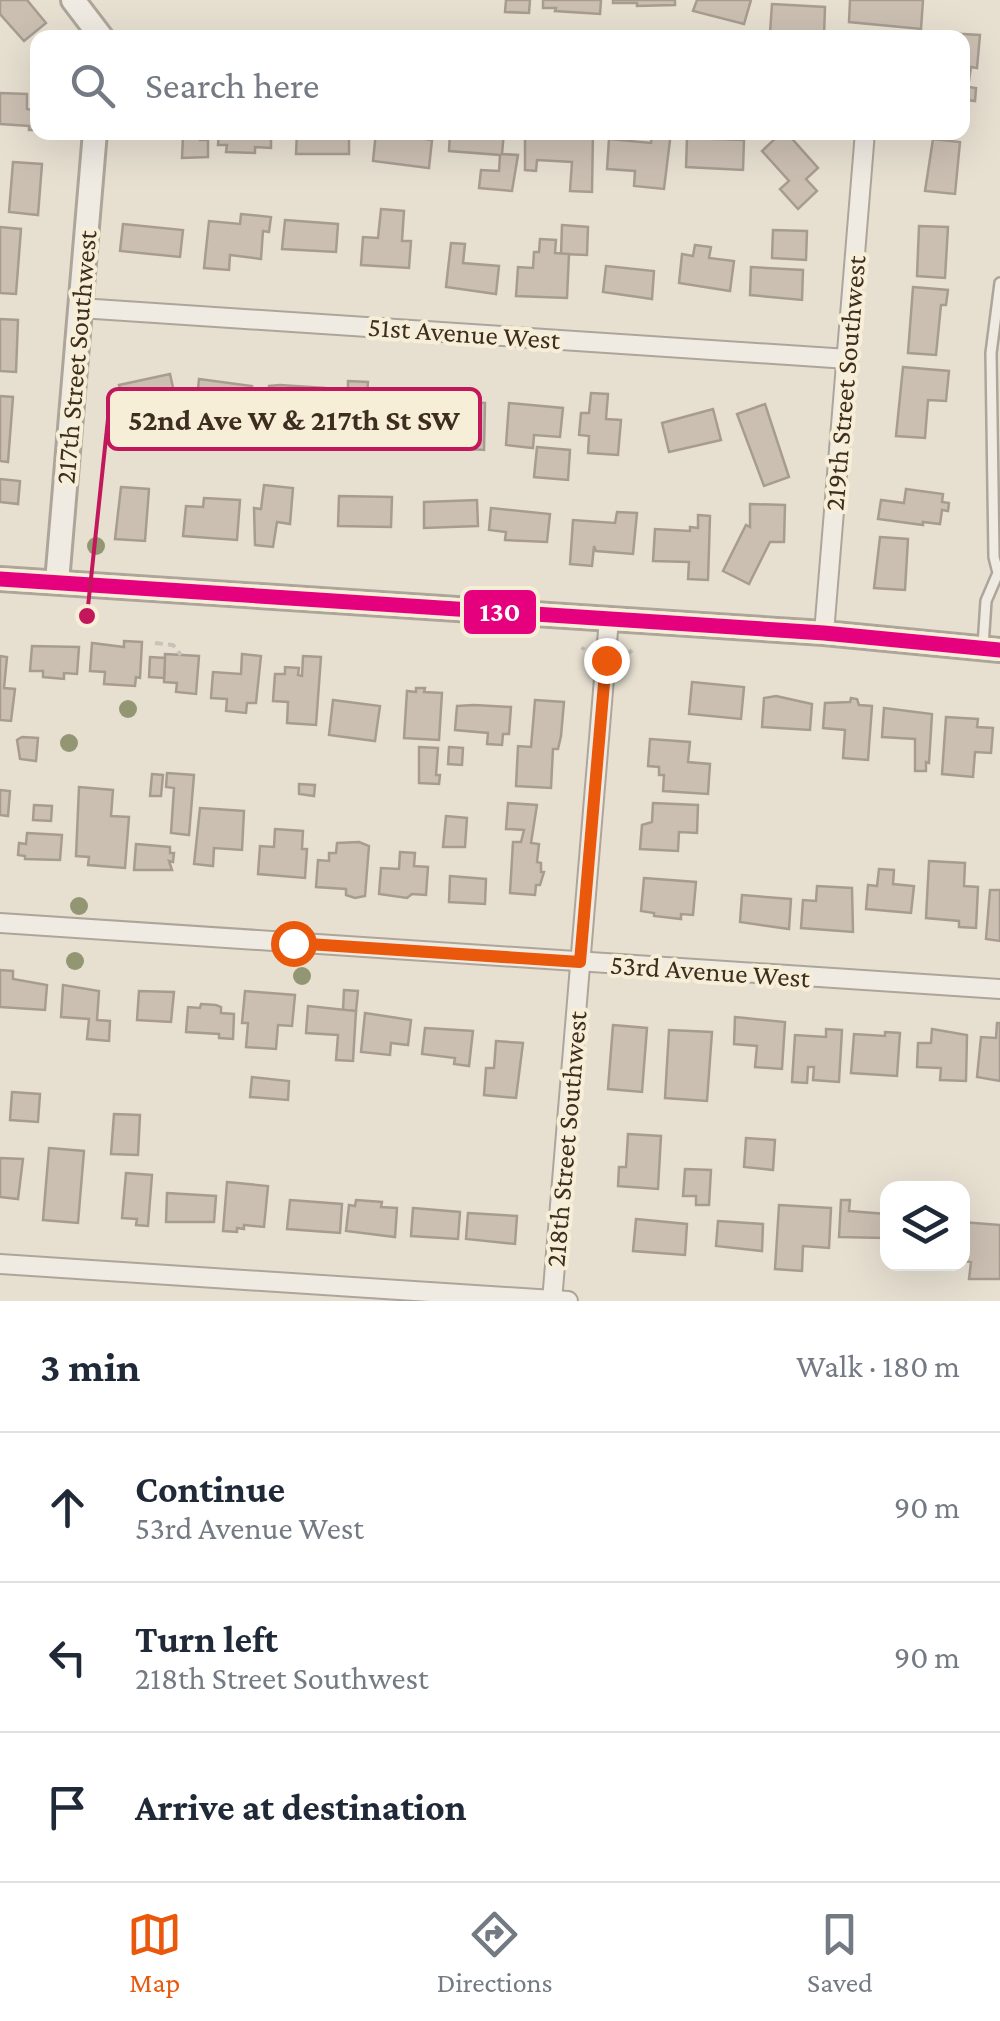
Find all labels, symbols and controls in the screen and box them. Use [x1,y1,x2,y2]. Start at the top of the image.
search box [30,30,970,140]
icon: search [65,58,120,113]
text: Search here [145,64,319,106]
street label: 217th Street Southwest [49,228,103,485]
street label: 219th Street Southwest [818,253,872,512]
street label: 51st Avenue West [367,311,562,355]
callout: 52nd Ave W & 217th St SW [108,389,480,449]
text: 52nd Ave W & 217th St SW [128,403,460,436]
line badge: 130 [462,588,538,636]
text: 130 [479,596,521,627]
route end [584,638,630,684]
route start [271,921,317,967]
street label: 53rd Avenue West [609,949,812,993]
street label: 218th Street Southwest [539,1009,593,1268]
map controls [880,1181,970,1271]
button: layers [880,1181,970,1271]
text: 3 min [40,1343,140,1390]
text: Walk · 180 m [796,1348,960,1384]
text: Continue [135,1468,285,1510]
icon: ahead [40,1480,95,1535]
text: 90 m [894,1489,960,1525]
text: 53rd Avenue West [135,1510,364,1546]
text: Turn left [135,1618,278,1660]
icon: left [40,1630,95,1685]
text: 90 m [894,1639,960,1675]
text: 218th Street Southwest [135,1660,429,1696]
icon: arrive [40,1780,95,1835]
text: Arrive at destination [135,1786,467,1828]
tab: Map [127,1907,182,1998]
tab: Directions [437,1907,553,1998]
tab: Saved [807,1907,873,1998]

